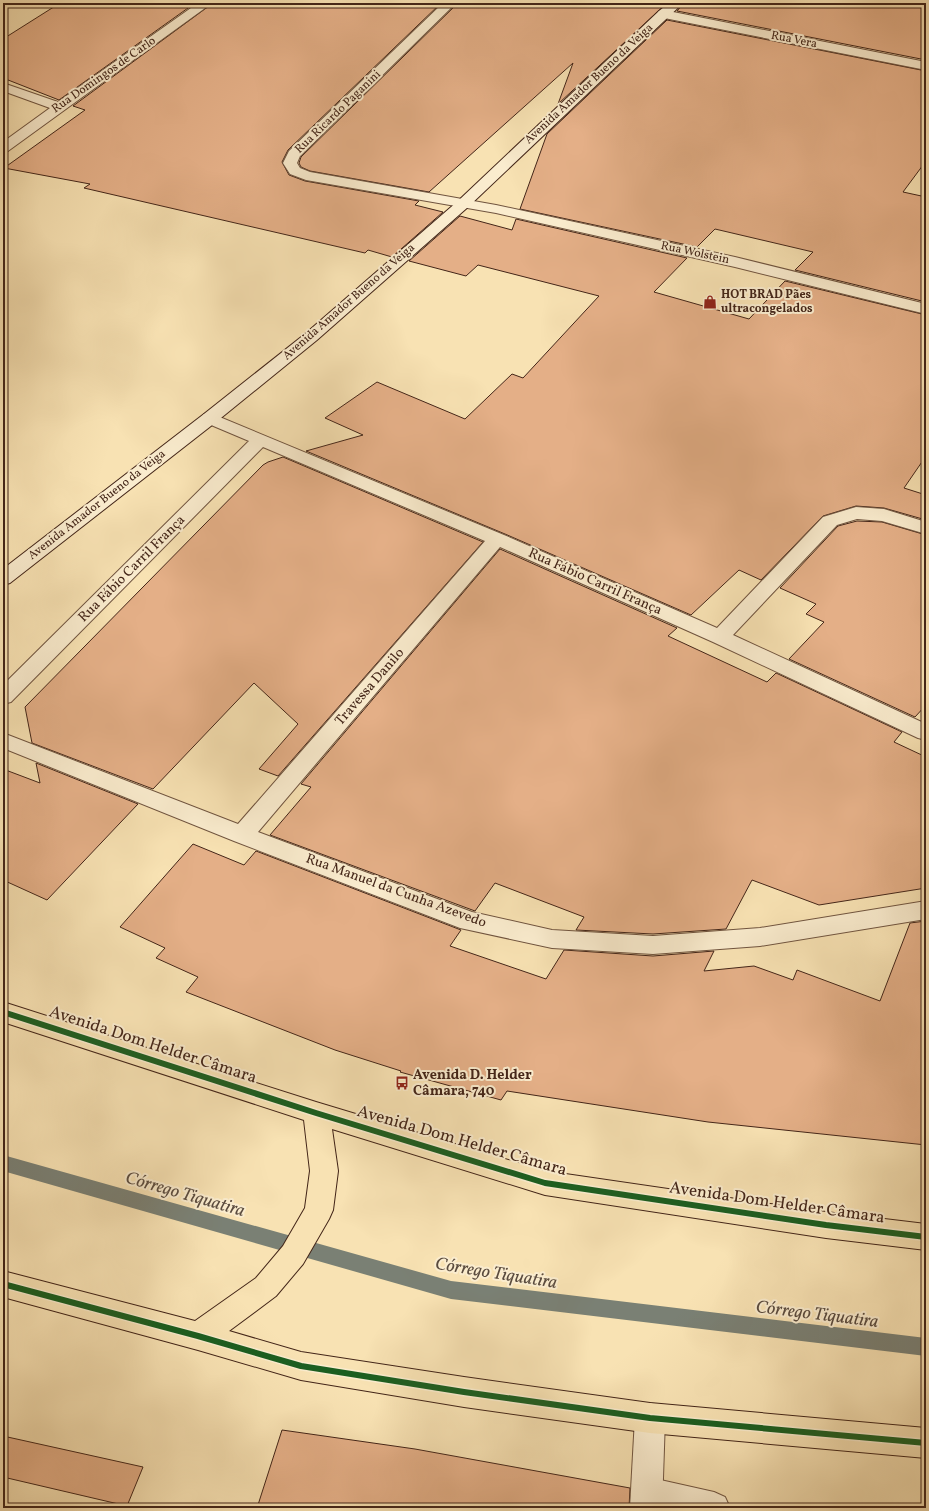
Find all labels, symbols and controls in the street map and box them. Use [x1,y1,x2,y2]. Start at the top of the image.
street label: Avenida Amador Bueno da Veiga [521,20,657,148]
street label: Rua Vera [770,28,819,52]
street label: Rua Domingos de Carlo [49,33,159,117]
street label: Rua Ricardo Paganini [292,66,385,157]
street label: Rua Wolstein [659,238,731,268]
street label: Avenida Amador Bueno da Veiga [279,240,419,364]
place label: HOT BRAD Pães ultracongelados [721,287,813,317]
shop icon: HOT BRAD Pães ultracongelados [702,294,718,310]
street label: Avenida Amador Bueno da Veiga [25,446,169,564]
street label: Rua Fábio Carril França [74,511,190,627]
street label: Rua Fábio Carril França [525,544,665,620]
street label: Travessa Danilo [331,644,409,730]
street label: Rua Manuel da Cunha Azevedo [303,849,489,933]
street label: Avenida Dom Helder Câmara [46,1001,260,1089]
place label: Avenida D. Helder Câmara, 740 [413,1066,532,1101]
bus stop icon: Avenida D. Helder Câmara, 740 [394,1075,410,1091]
street label: Avenida Dom Helder Câmara [354,1100,570,1182]
water label: Córrego Tiquatira [122,1166,248,1224]
street label: Avenida Dom Helder Câmara [668,1176,886,1230]
water label: Córrego Tiquatira [433,1252,559,1296]
water label: Córrego Tiquatira [754,1295,880,1335]

